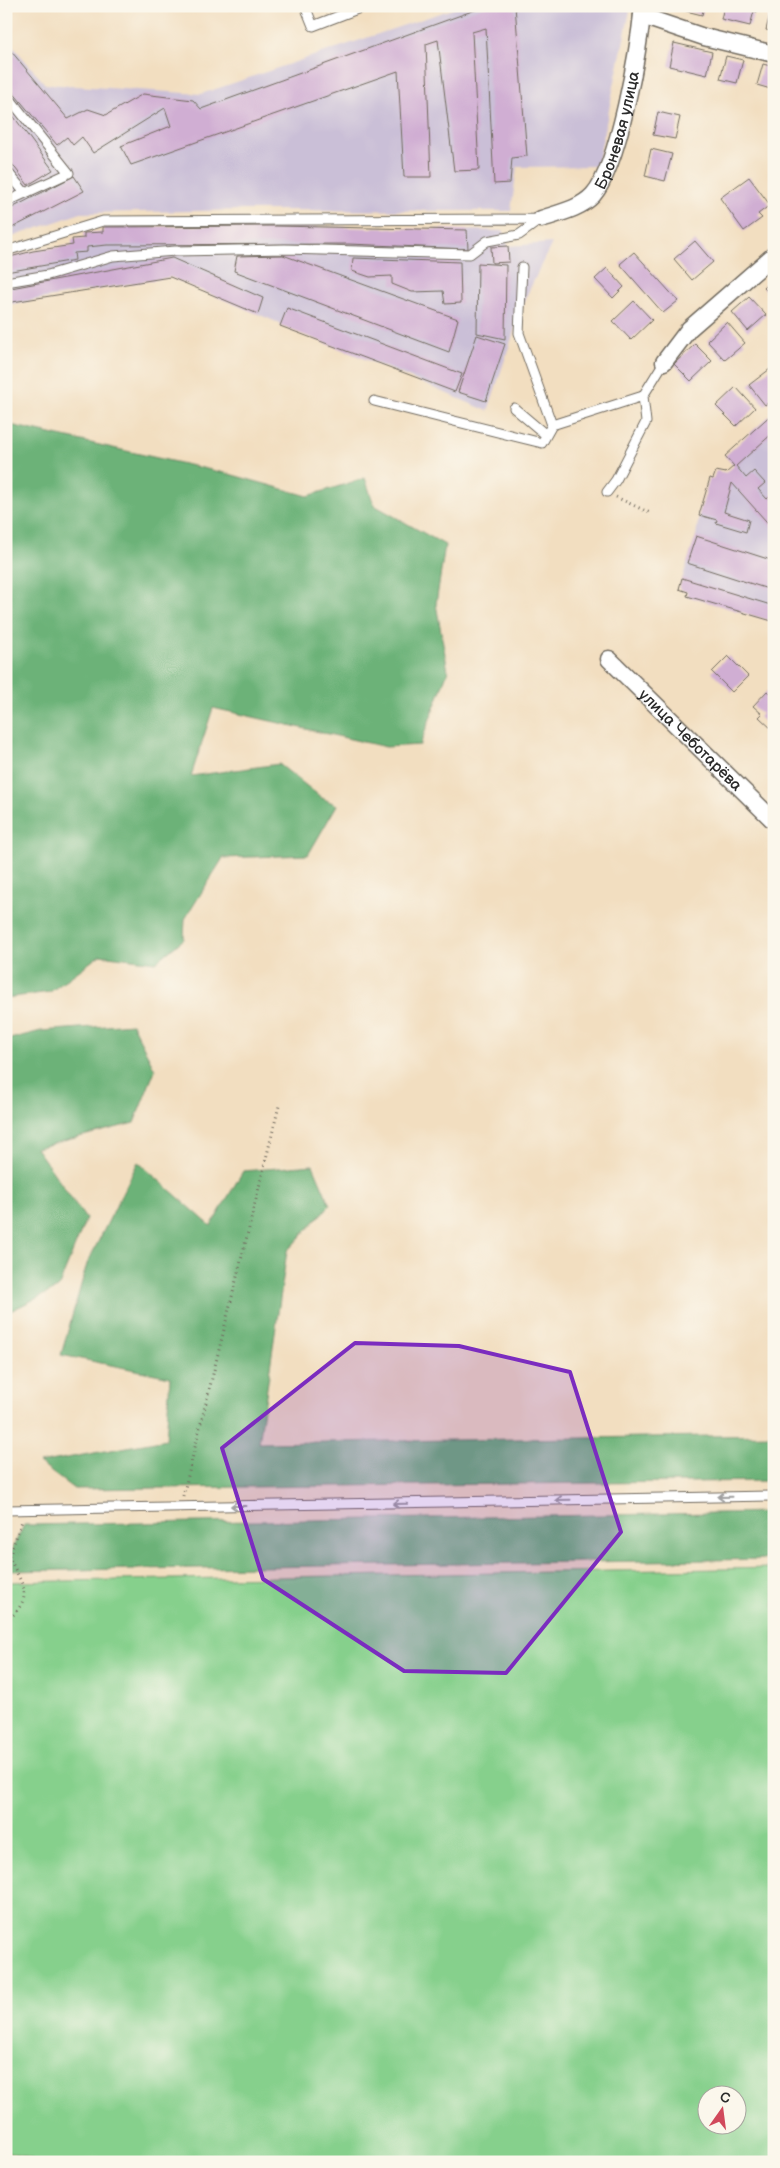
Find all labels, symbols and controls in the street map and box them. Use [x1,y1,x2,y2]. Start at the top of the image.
street label: Броневая улица [591,69,644,193]
street label: улица Чеботарёва [634,686,746,796]
one-way arrow [717,1492,733,1501]
one-way arrow [555,1495,571,1505]
one-way arrow [392,1499,408,1509]
one-way arrow [230,1501,246,1511]
north arrow [698,2086,748,2136]
text: С [718,2088,732,2107]

